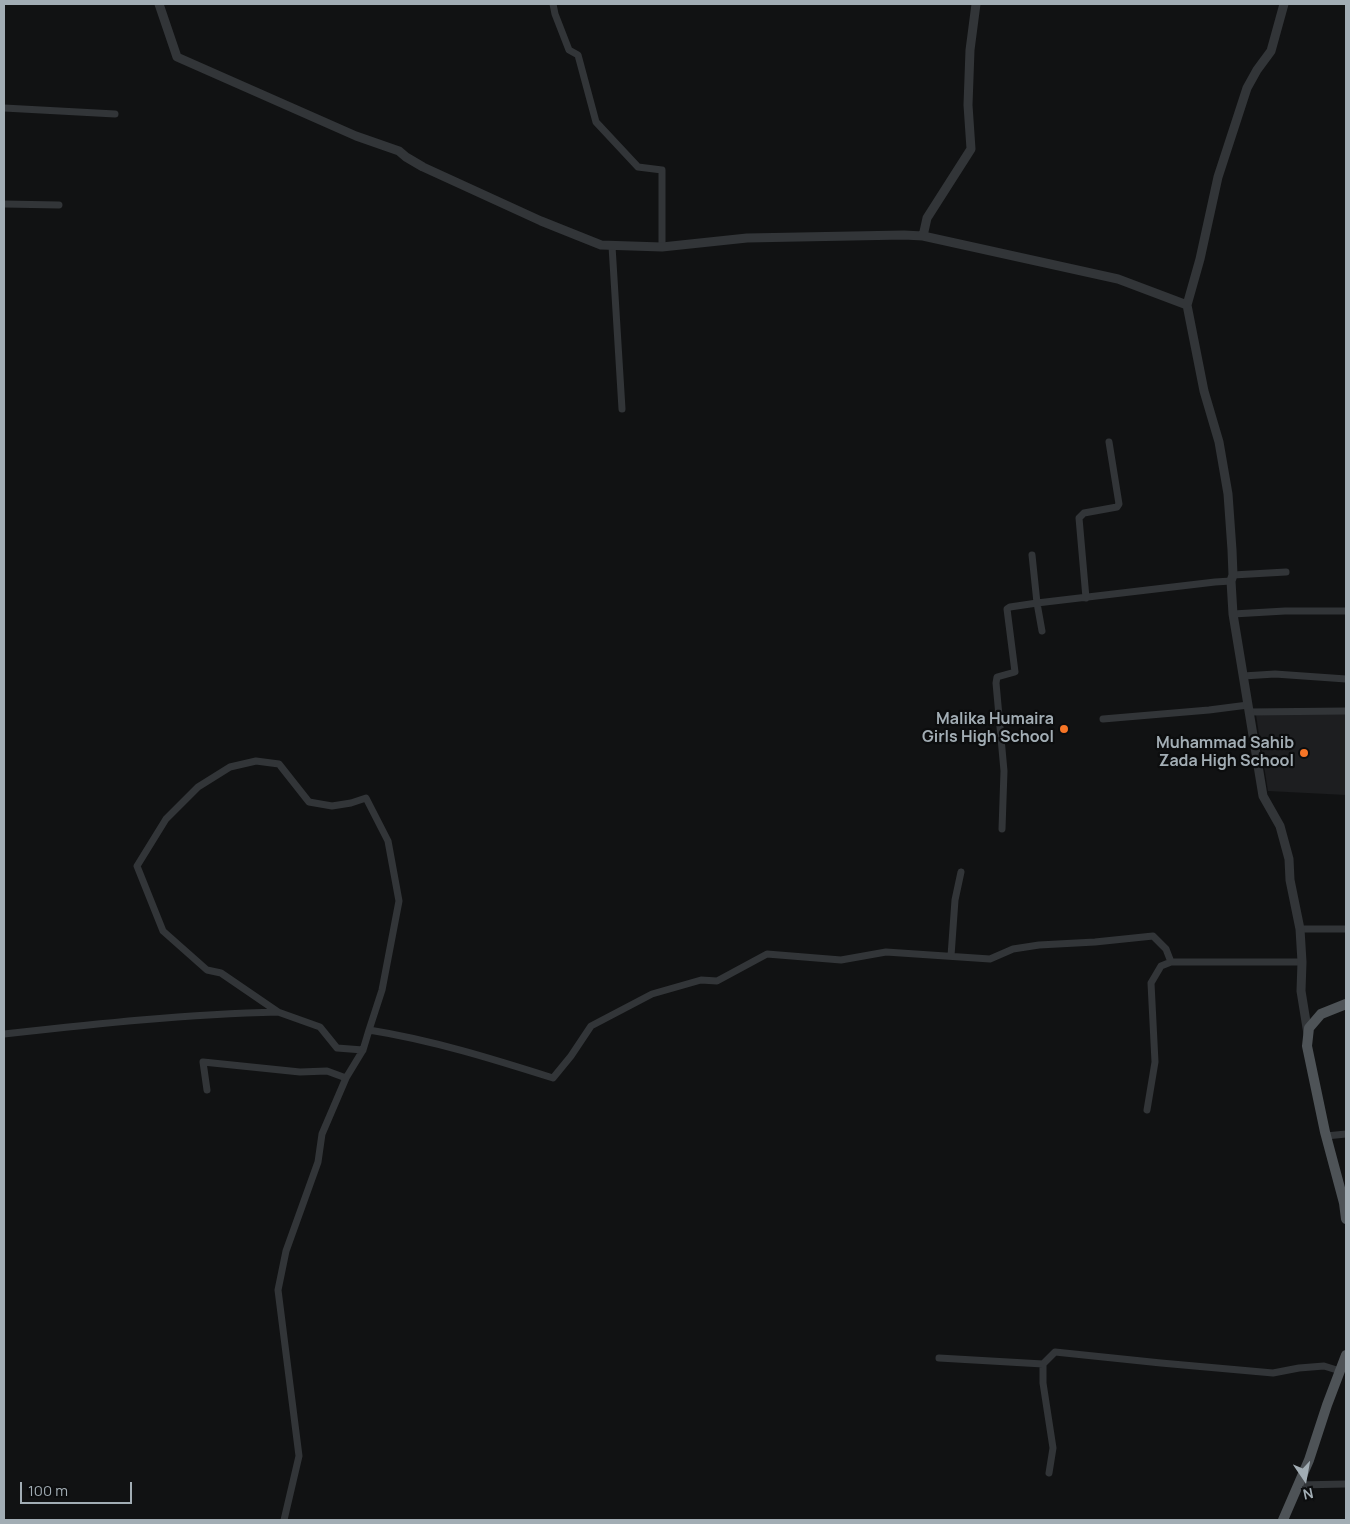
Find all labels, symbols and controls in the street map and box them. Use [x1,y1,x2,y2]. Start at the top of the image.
place label: Malika Humaira Girls High School [922,710,1054,748]
marker: Malika Humaira Girls High School [1058,723,1070,735]
place label: Muhammad Sahib Zada High School [1156,734,1294,772]
marker: Muhammad Sahib Zada High School [1298,747,1310,759]
north arrow [1280,1454,1330,1504]
scale bar [22,1472,135,1504]
text: 100 m [28,1480,68,1501]
text: N [1301,1484,1315,1504]

